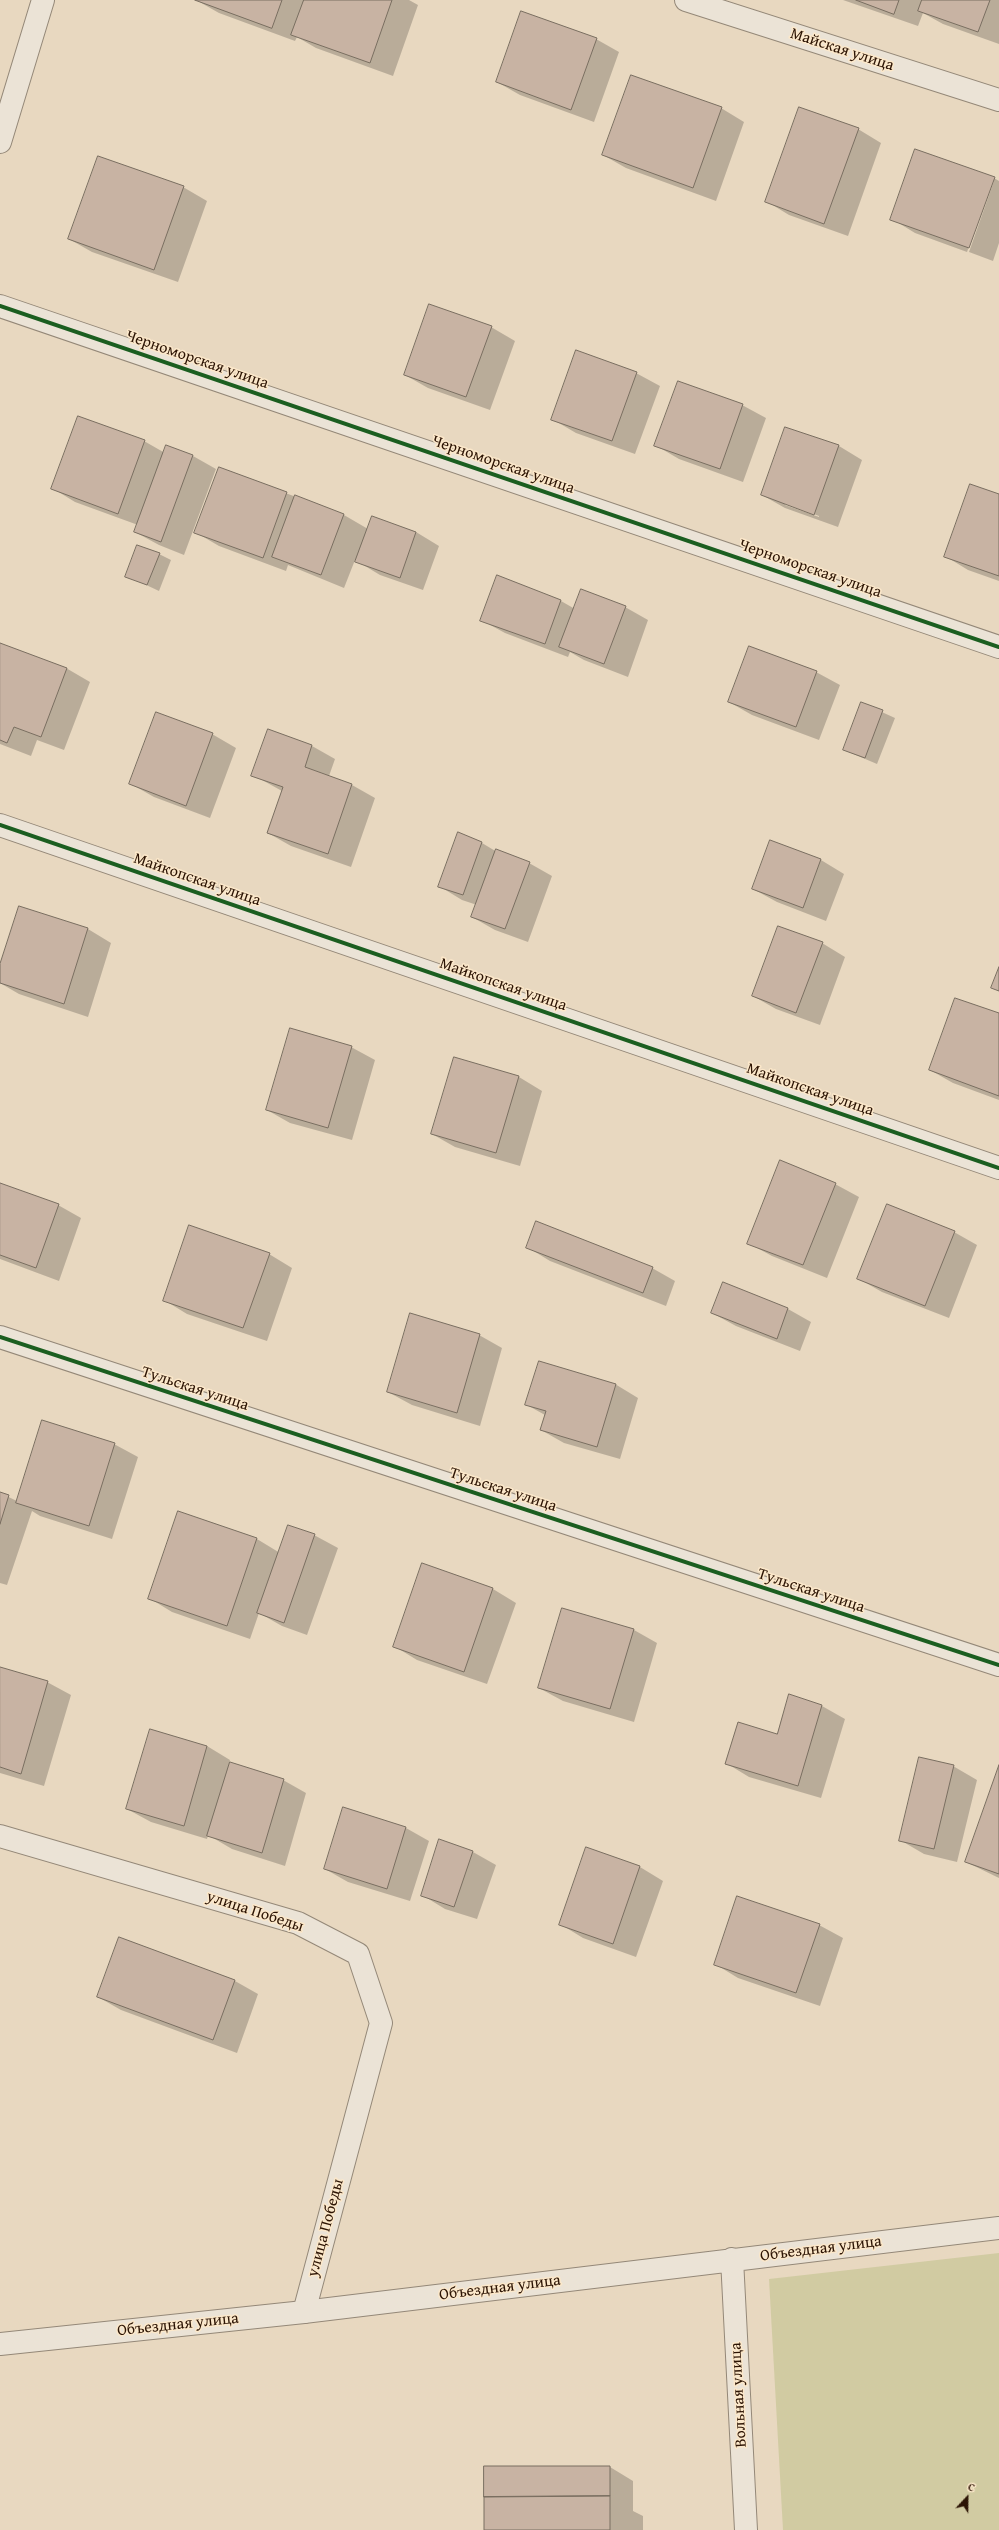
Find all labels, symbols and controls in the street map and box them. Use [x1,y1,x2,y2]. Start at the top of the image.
street label: Майская улица [788,24,896,76]
street label: Черноморская улица [123,327,271,393]
street label: Черноморская улица [429,432,577,498]
street label: Черноморская улица [736,536,884,602]
street label: Майкопская улица [131,849,263,911]
street label: Майкопская улица [437,954,569,1016]
street label: Майкопская улица [744,1059,876,1121]
street label: Тульская улица [139,1363,251,1415]
street label: Тульская улица [447,1464,559,1516]
street label: Тульская улица [755,1565,867,1617]
street label: улица Победы [204,1887,306,1937]
street label: улица Победы [304,2177,348,2279]
street label: Объездная улица [759,2232,883,2266]
street label: Объездная улица [438,2271,562,2305]
street label: Объездная улица [116,2309,240,2341]
street label: Вольная улица [727,2342,751,2448]
north arrow [947,2478,987,2518]
text: С [966,2478,977,2495]

